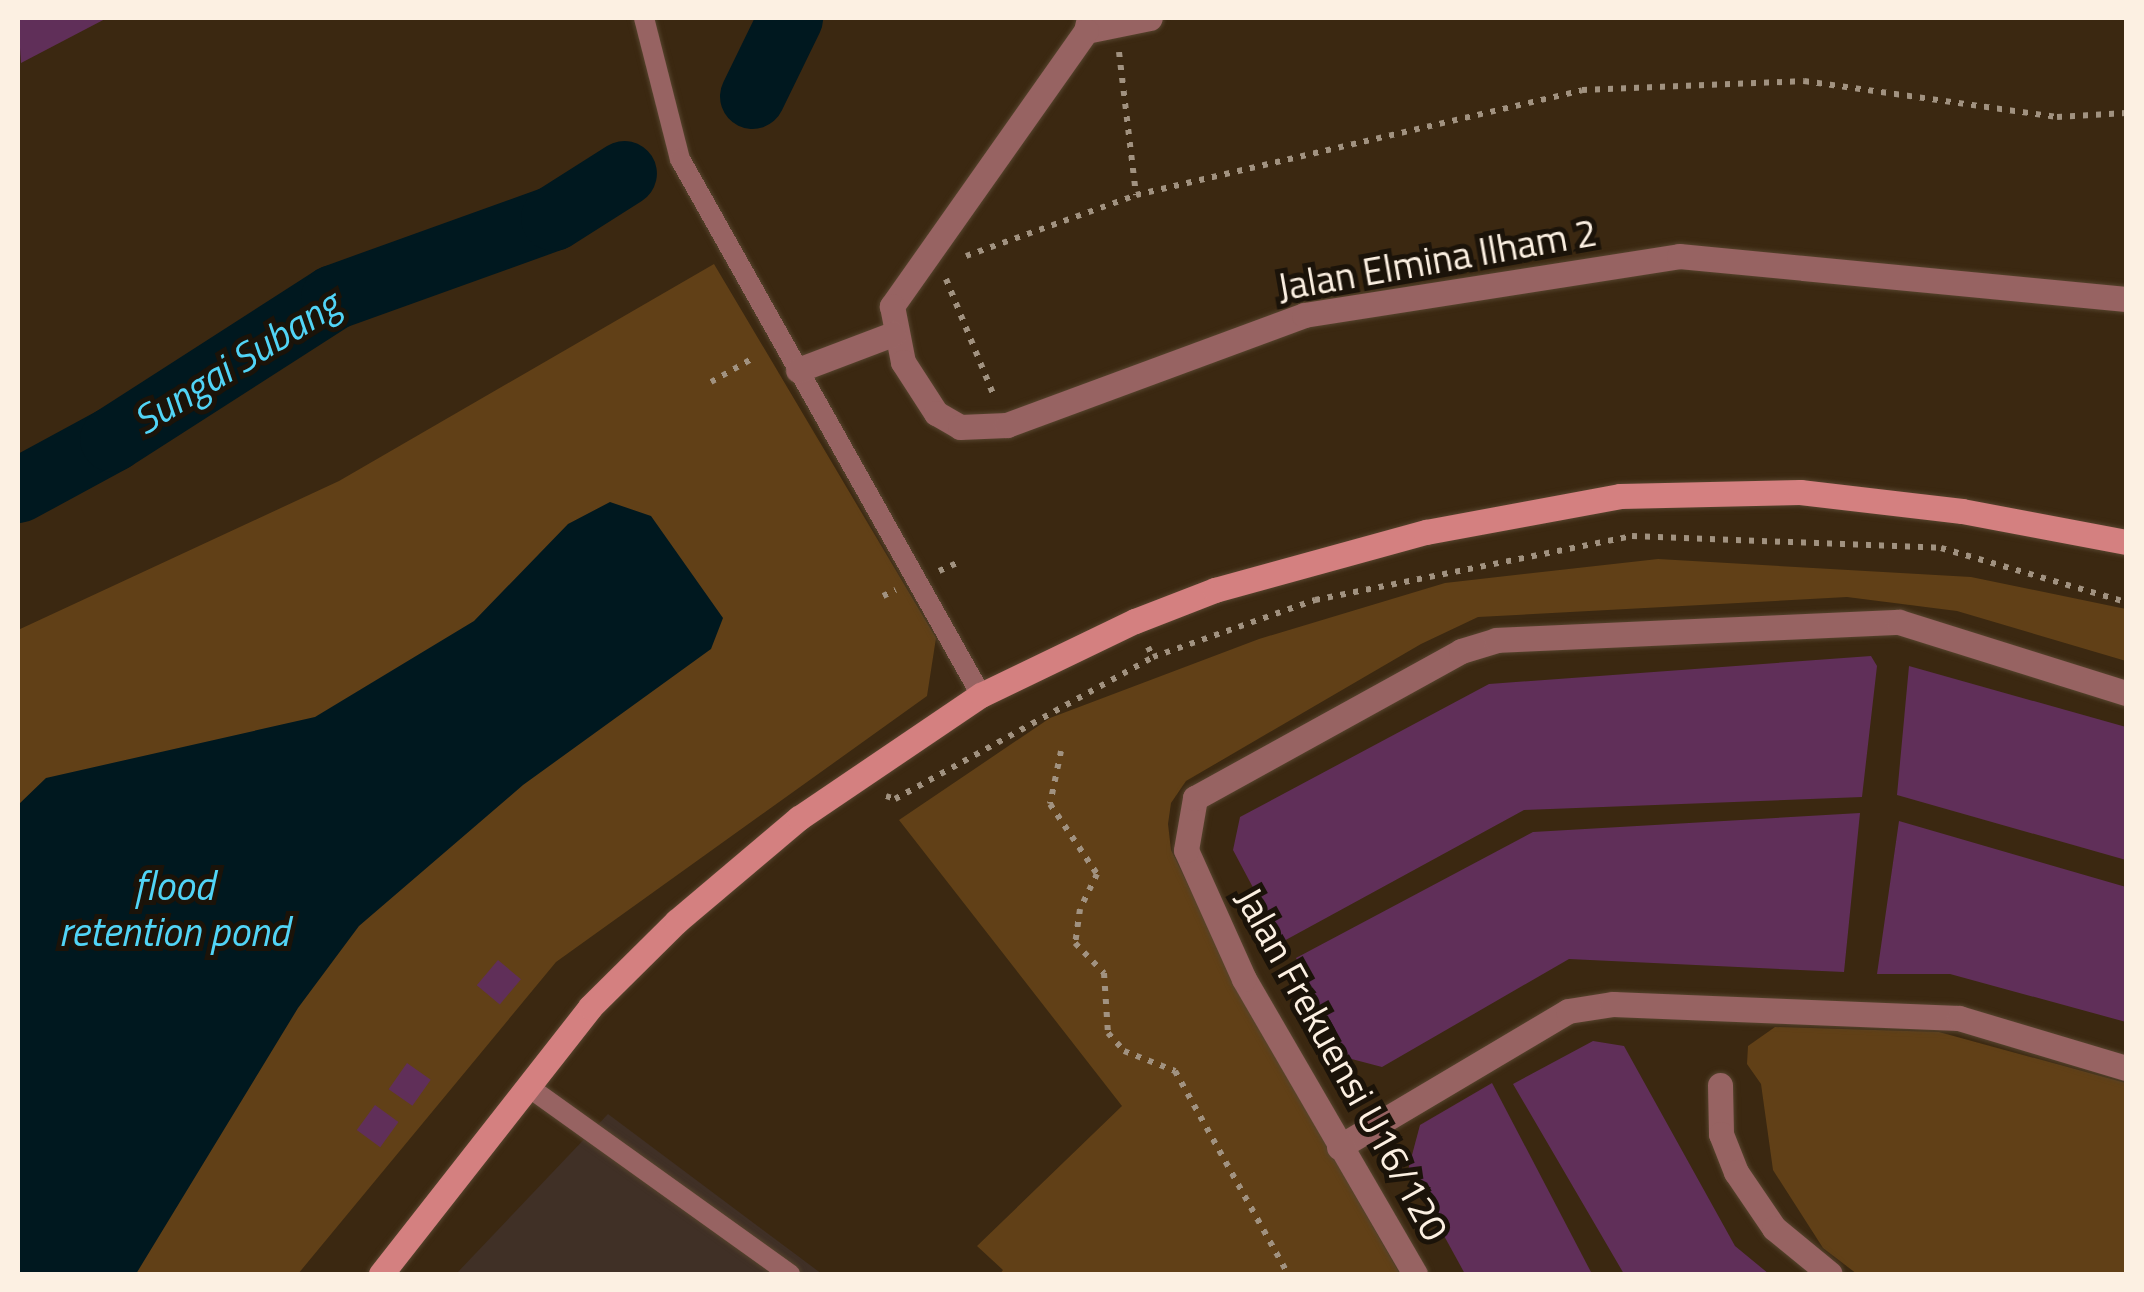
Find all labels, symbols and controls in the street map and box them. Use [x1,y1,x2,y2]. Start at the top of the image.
street label: Jalan Elmina Ilham 2 [1274,209,1600,311]
water label: Sungai Subang [124,280,348,444]
water label: flood retention pond [59,862,289,956]
street label: Jalan Frekuensi U16/120 [1226,880,1458,1248]

